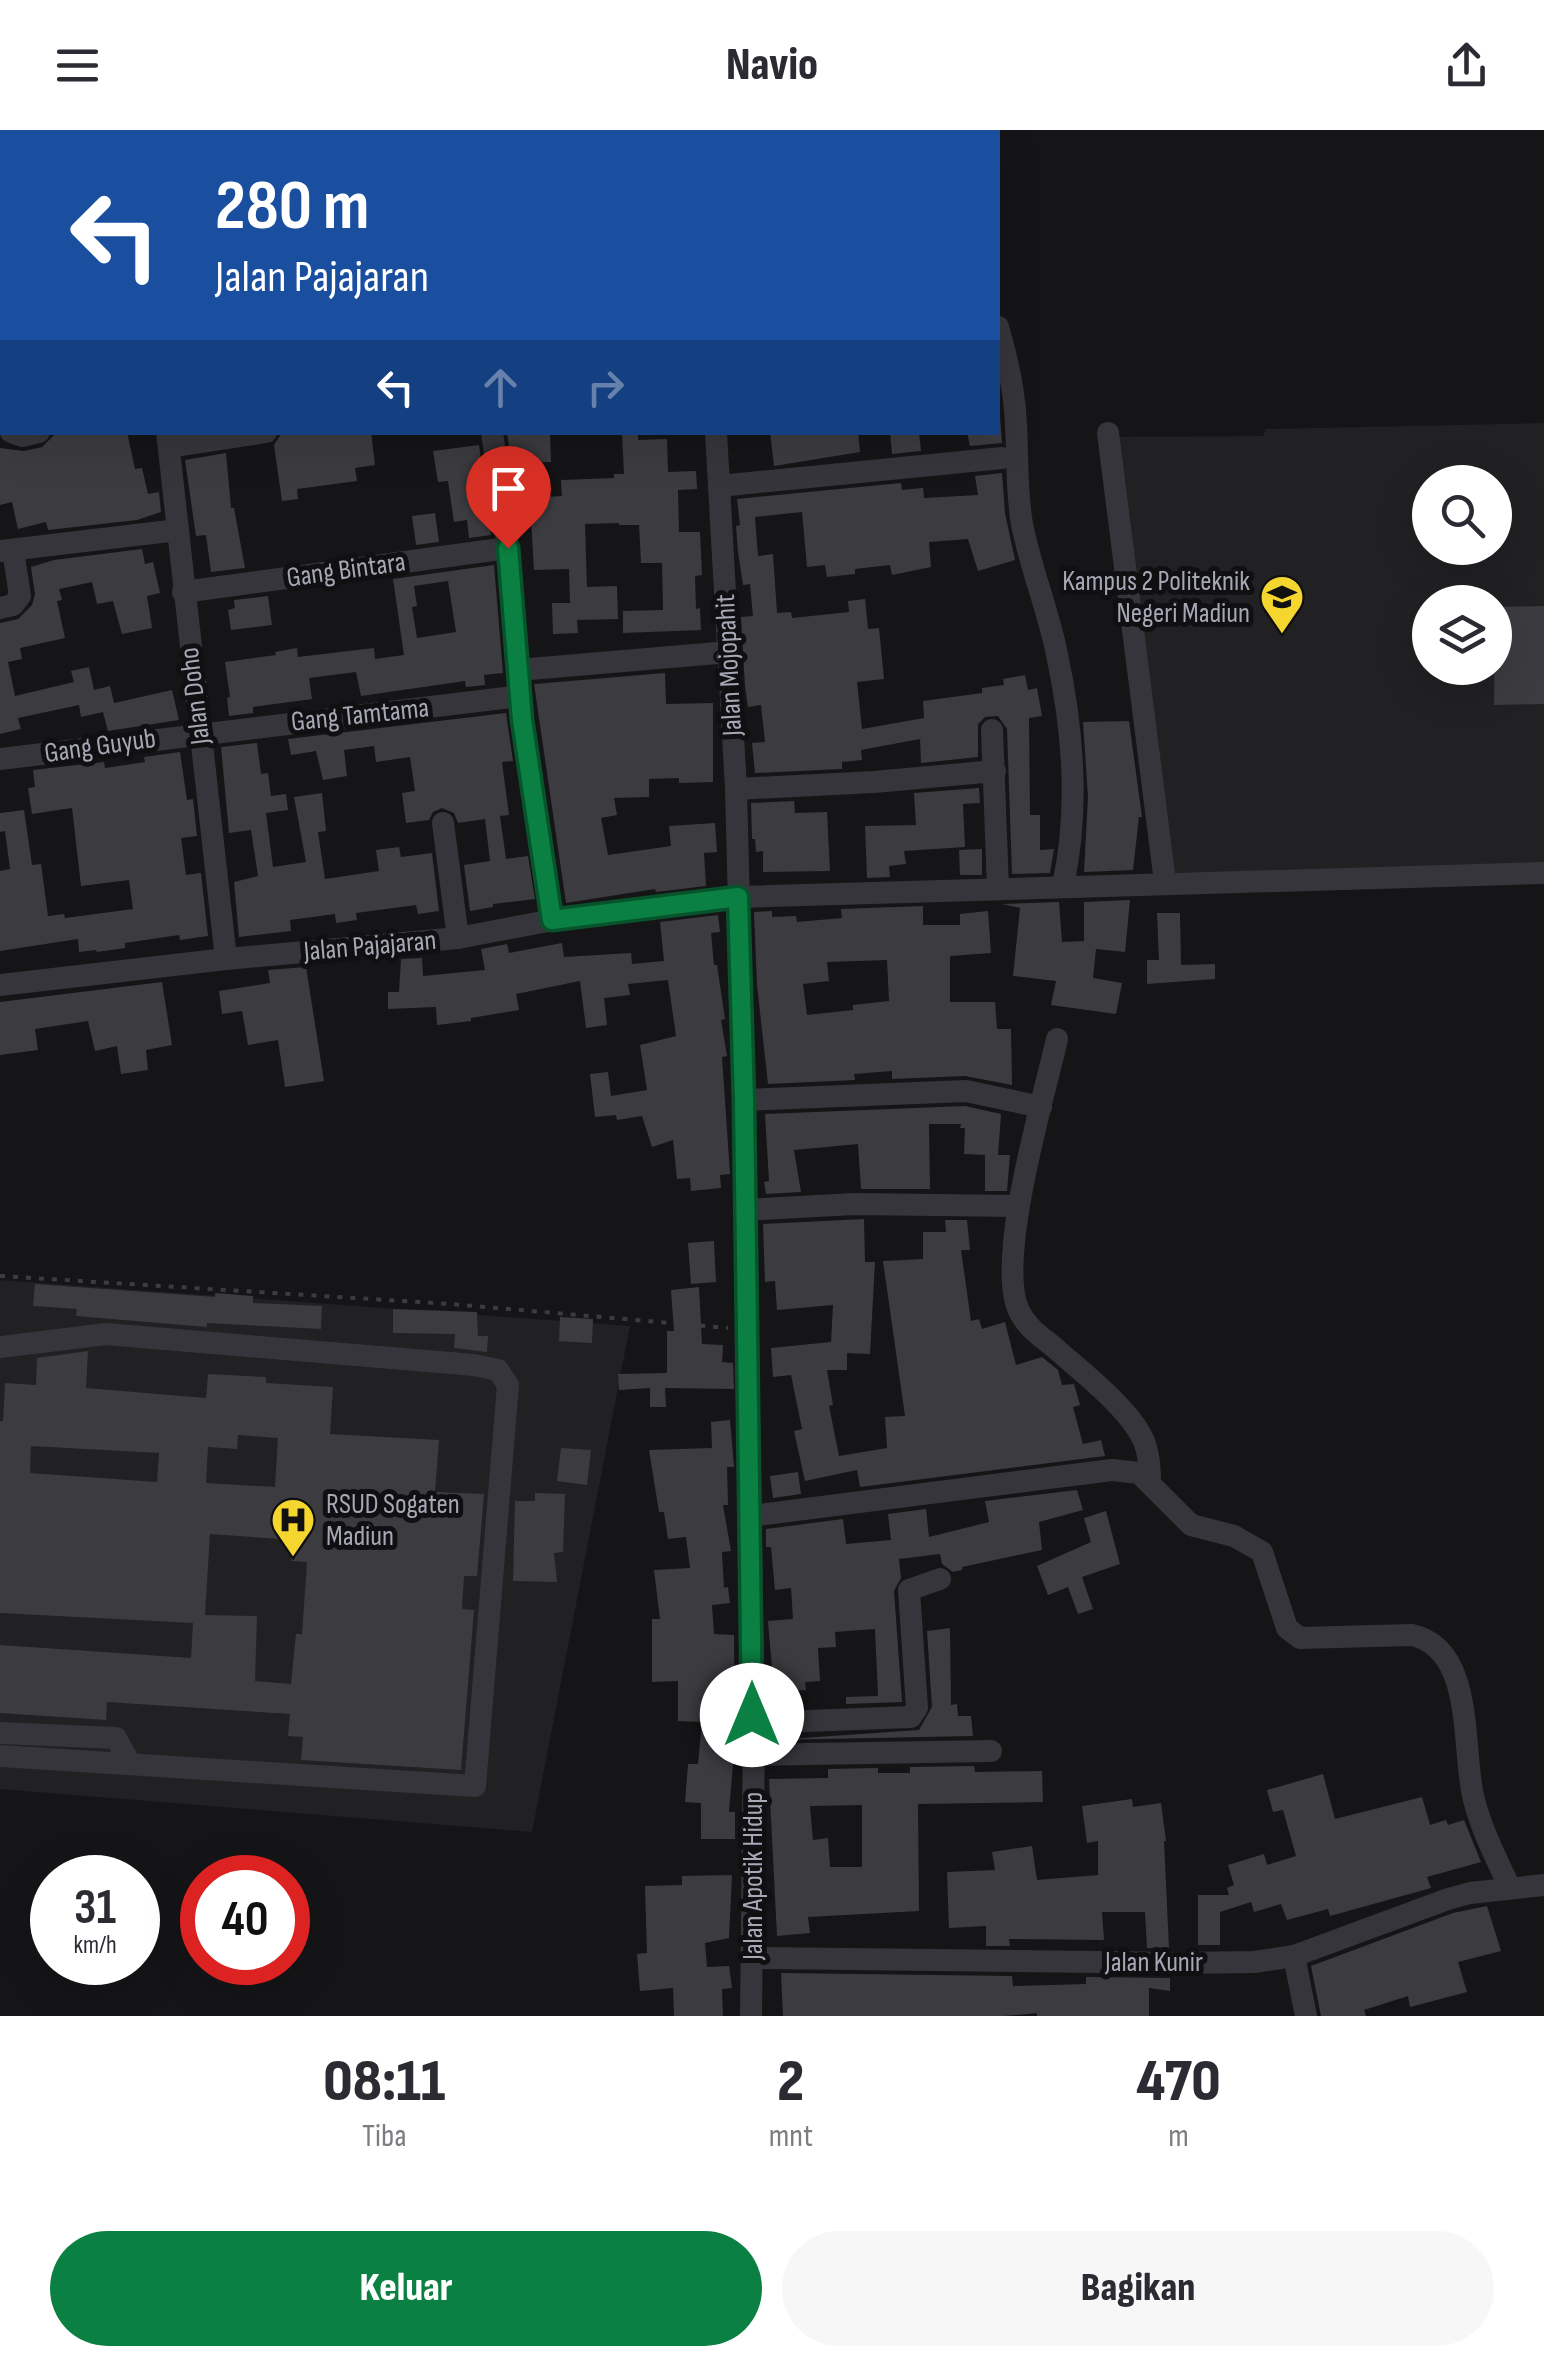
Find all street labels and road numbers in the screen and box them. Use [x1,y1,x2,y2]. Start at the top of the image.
street label: Gang Bintara [284,545,408,595]
street label: Jalan Mojopahit [709,593,749,738]
street label: Jalan Doho [173,645,217,748]
street label: Gang Tamtama [289,691,431,739]
street label: Gang Guyub [42,722,158,770]
street label: Jalan Pajajaran [301,924,438,968]
street label: Jalan Apotik Hidup [737,1792,770,1961]
street label: Jalan Kunir [1104,1946,1203,1979]

